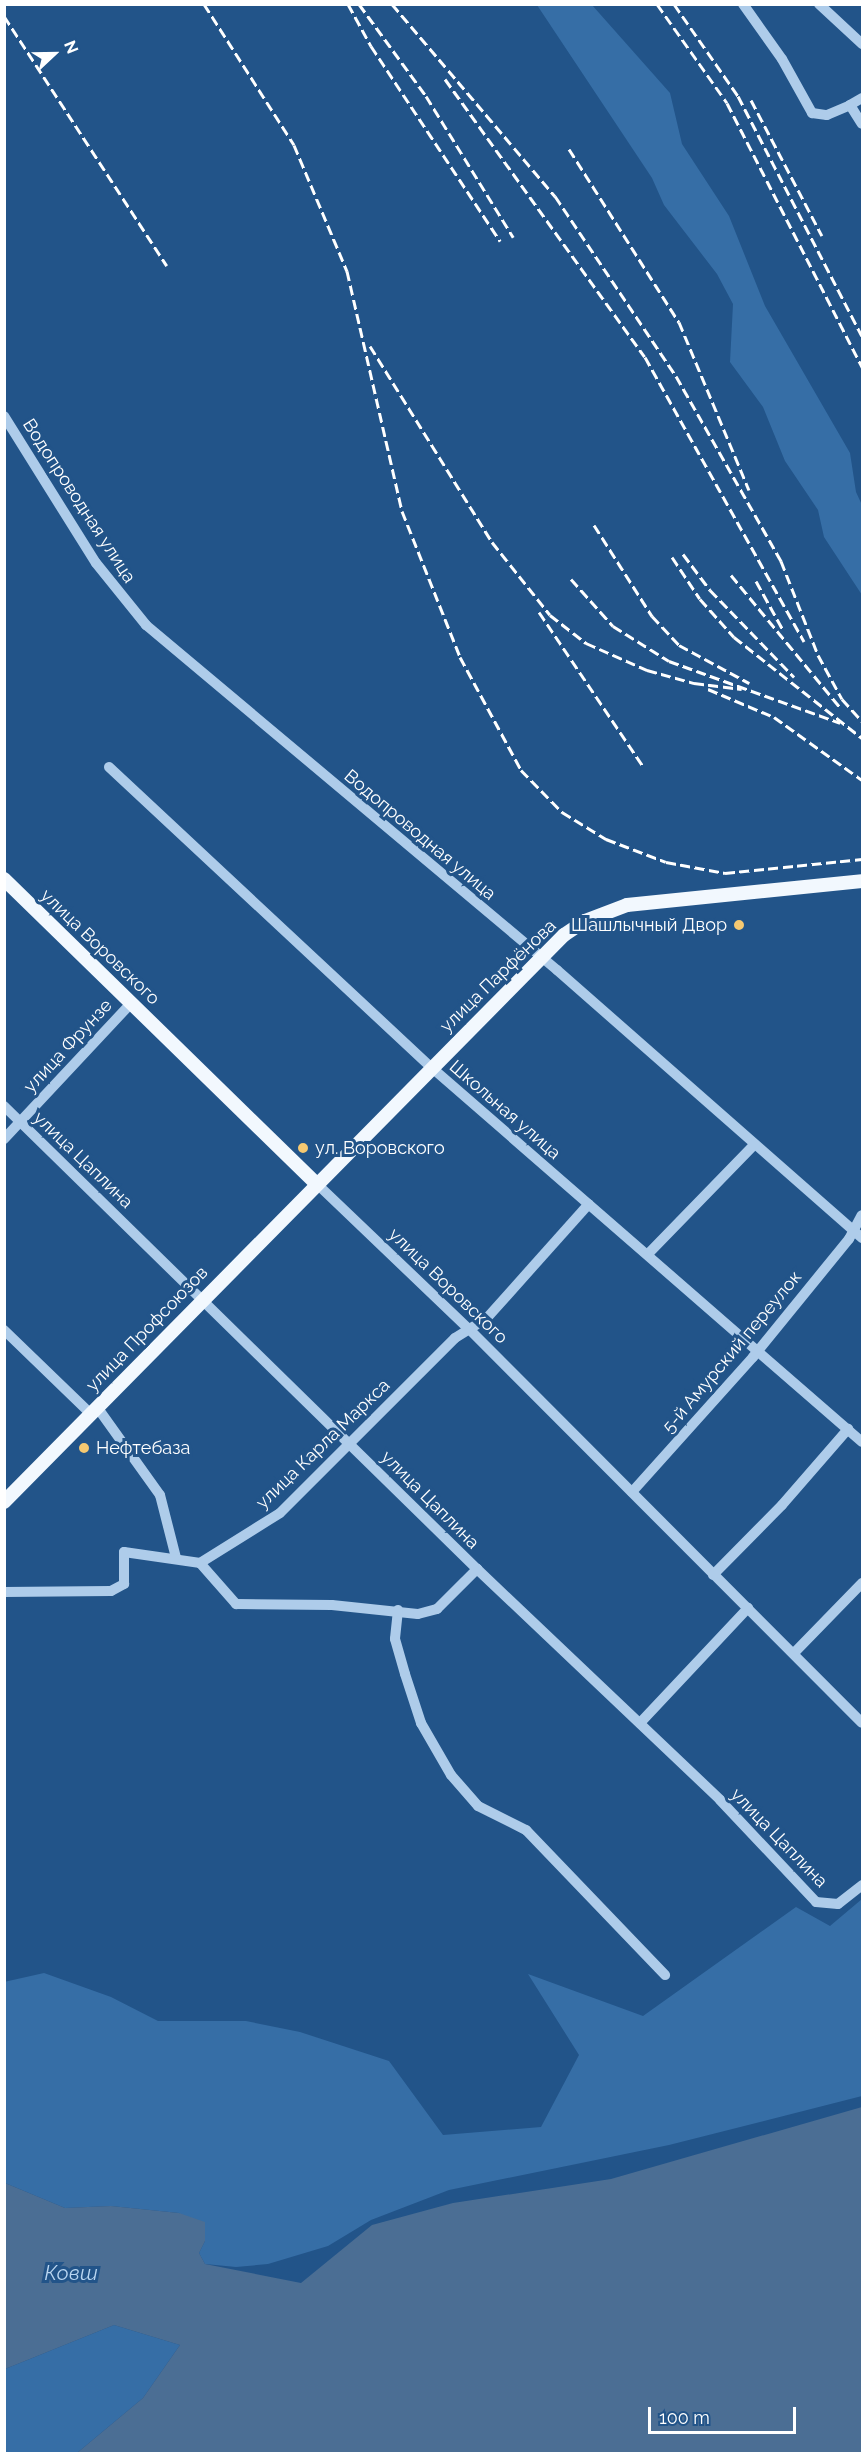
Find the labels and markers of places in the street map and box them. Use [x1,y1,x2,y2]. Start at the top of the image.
place label: Шашлычный Двор [571,914,727,936]
marker: Шашлычный Двор [732,918,746,932]
place label: ул. Воровского [315,1137,445,1159]
marker: ул. Воровского [296,1141,310,1155]
place label: Нефтебаза [96,1437,190,1459]
marker: Нефтебаза [77,1441,91,1455]

